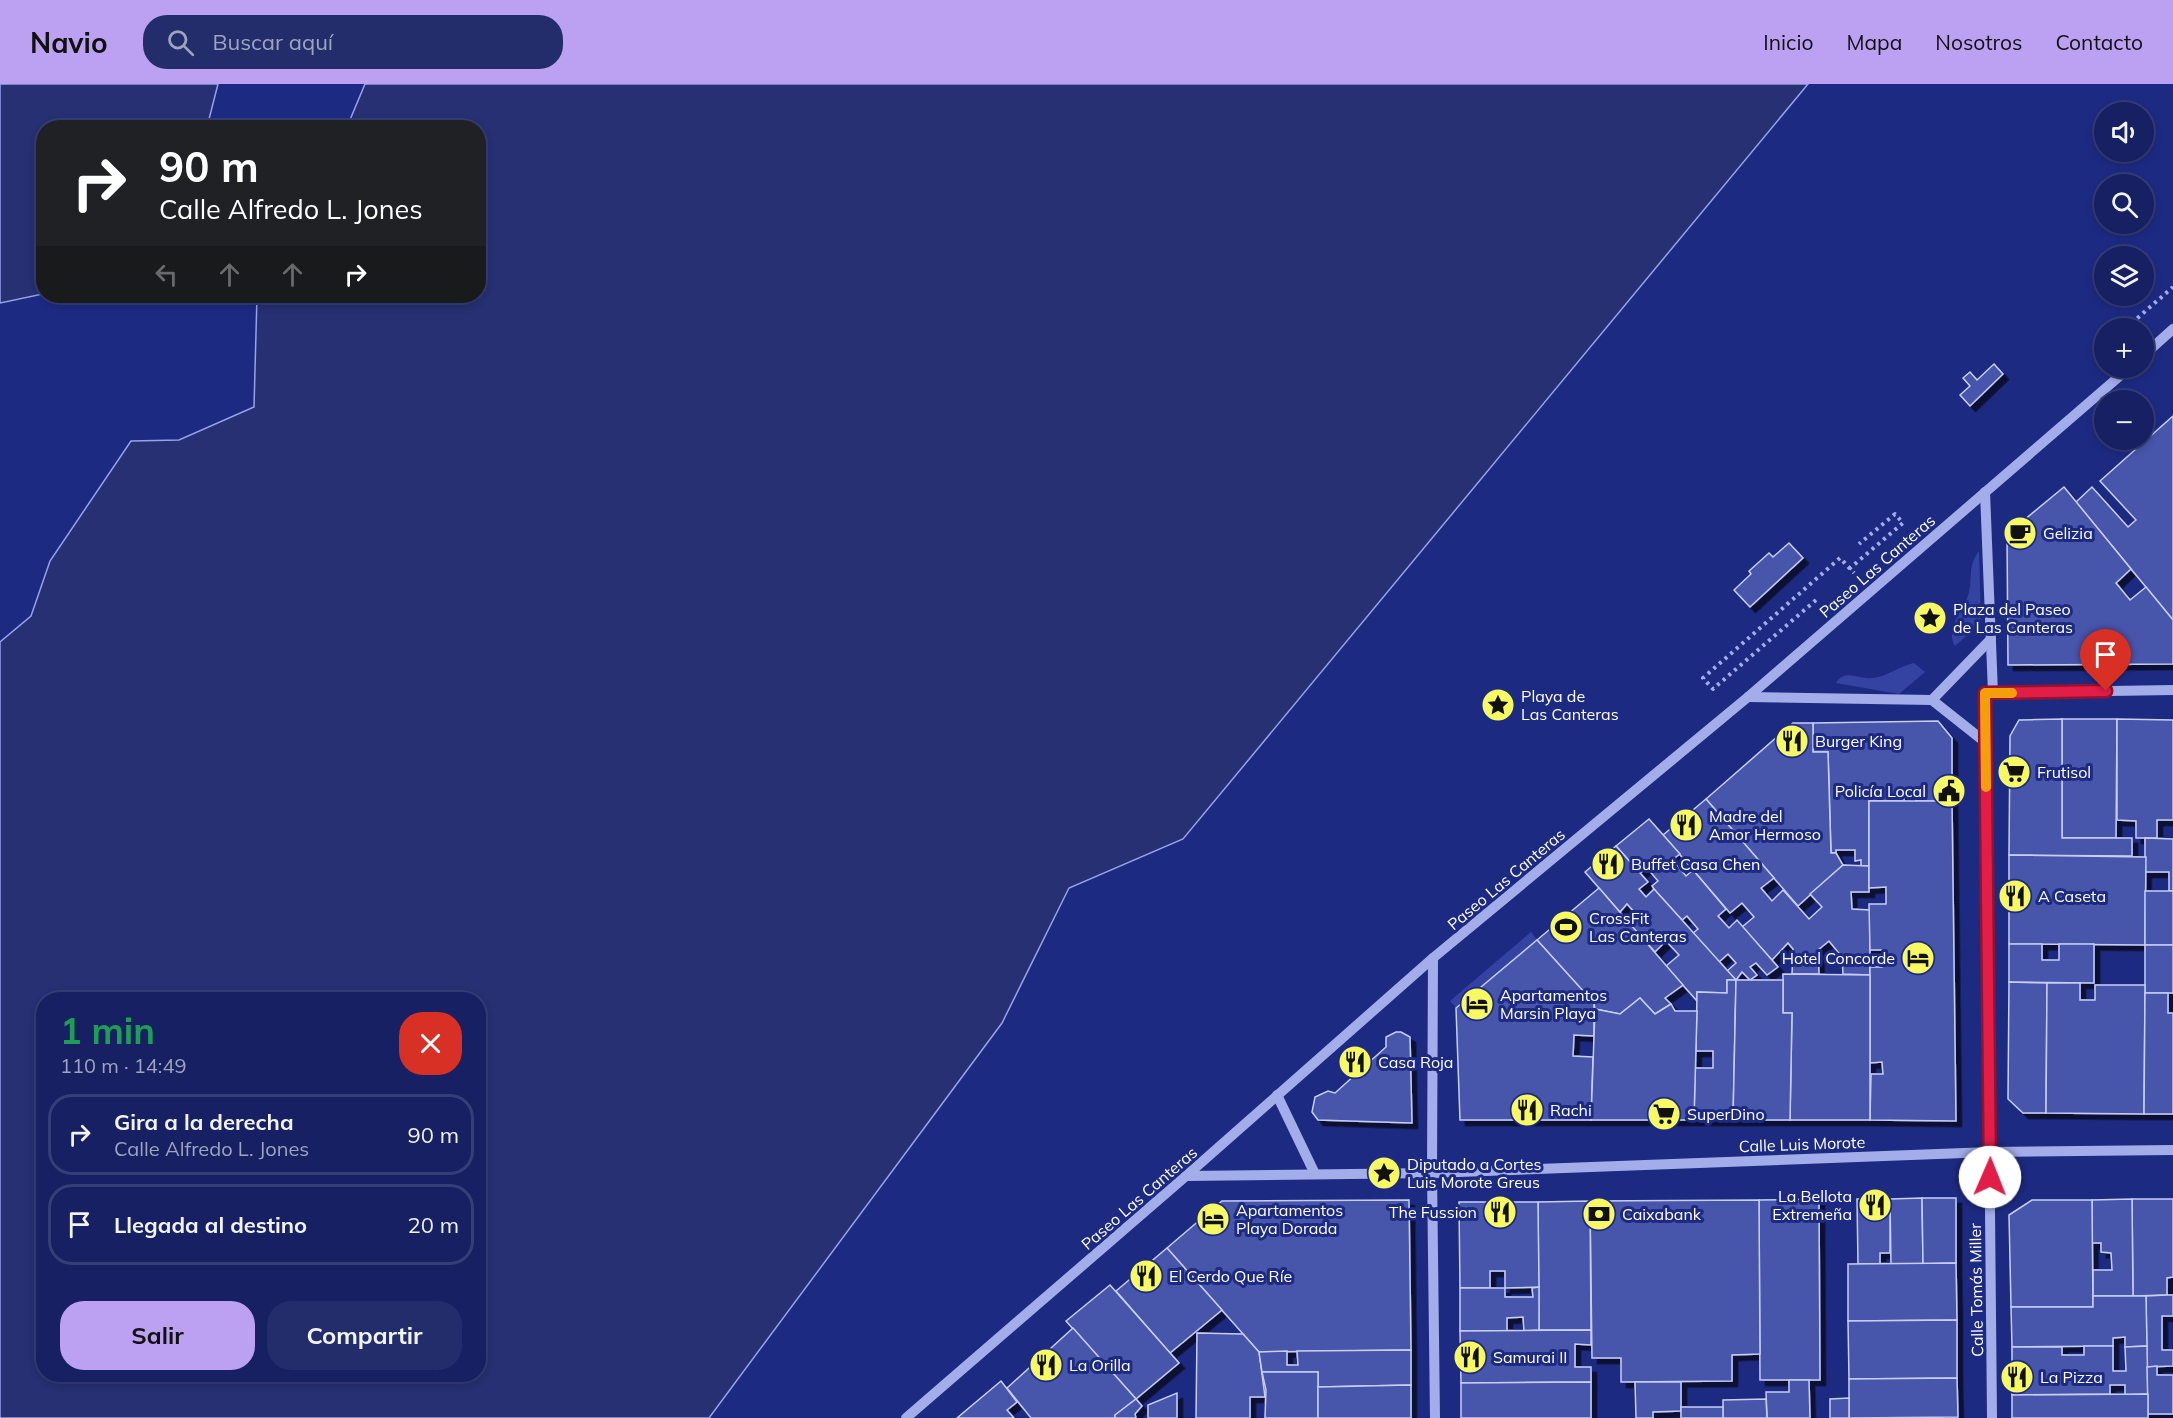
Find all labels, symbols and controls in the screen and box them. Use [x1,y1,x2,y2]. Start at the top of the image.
search box [143,15,563,69]
text: Navio [30,25,107,60]
icon: search [164,26,197,59]
text: Buscar aquí [212,28,333,56]
text: Inicio [1763,29,1813,55]
text: Mapa [1846,29,1902,55]
text: Nosotros [1935,29,2022,55]
text: Contacto [2055,29,2143,55]
map controls [2094,102,2154,450]
button: sound [2094,102,2154,162]
text: 90 m [159,140,259,193]
icon: right [60,144,138,222]
button: search [2094,174,2154,234]
text: Calle Alfredo L. Jones [159,192,423,226]
button: layers [2094,246,2154,306]
icon: left [150,258,183,291]
icon: ahead [213,258,246,291]
icon: ahead [276,258,309,291]
icon: right [339,258,372,291]
button: + [2094,318,2154,378]
button: − [2094,390,2154,450]
street label: Paseo Las Canteras [1815,510,1939,622]
cafe icon: Gelizia [2002,515,2038,551]
place label: Gelizia [2043,523,2093,543]
place label: Plaza del Paseo de Las Canteras [1953,599,2073,637]
place icon: Plaza del Paseo de Las Canteras [1912,600,1948,636]
pin [2080,629,2131,691]
icon: arrive [2089,638,2122,671]
place label: Playa de Las Canteras [1521,686,1619,724]
place icon: Playa de Las Canteras [1480,687,1516,723]
restaurant icon: Burger King [1774,723,1810,759]
place label: Burger King [1815,731,1902,751]
supermarket icon: Frutisol [1996,754,2032,790]
place label: Frutisol [2037,762,2091,782]
public building icon: Policía Local [1931,773,1967,809]
place label: Policía Local [1835,781,1926,801]
place label: Madre del Amor Hermoso [1709,806,1821,844]
restaurant icon: Madre del Amor Hermoso [1668,807,1704,843]
street label: Paseo Las Canteras [1443,824,1569,934]
restaurant icon: Buffet Casa Chen [1590,846,1626,882]
place label: Buffet Casa Chen [1631,854,1760,874]
restaurant icon: A Caseta [1997,878,2033,914]
place label: A Caseta [2038,886,2106,906]
place label: CrossFit Las Canteras [1589,908,1687,946]
sports icon: CrossFit Las Canteras [1548,909,1584,945]
hotel icon: Hotel Concorde [1900,940,1936,976]
place label: Hotel Concorde [1782,948,1895,968]
place label: Apartamentos Marsin Playa [1500,985,1607,1023]
hotel icon: Apartamentos Marsin Playa [1459,986,1495,1022]
text: 1 min [60,1008,155,1053]
button: close [399,1012,462,1075]
restaurant icon: Casa Roja [1337,1044,1373,1080]
place label: Casa Roja [1378,1052,1453,1072]
text: 110 m · 14:49 [60,1053,186,1078]
restaurant icon: Rachi [1509,1092,1545,1128]
supermarket icon: SuperDino [1646,1096,1682,1132]
place label: Rachi [1550,1100,1592,1120]
place label: SuperDino [1687,1104,1765,1124]
text: Gira a la derecha [114,1108,294,1136]
icon: right [63,1118,96,1151]
text: 90 m [408,1121,459,1149]
street label: Calle Luis Morote [1739,1132,1865,1156]
text: Calle Alfredo L. Jones [114,1136,309,1161]
street label: Paseo Las Canteras [1077,1142,1201,1254]
position arrow [1958,1145,2022,1209]
place label: Diputado a Cortes Luis Morote Greus [1407,1154,1541,1192]
place icon: Diputado a Cortes Luis Morote Greus [1366,1155,1402,1191]
place label: La Bellota Extremeña [1772,1186,1852,1224]
restaurant icon: La Bellota Extremeña [1857,1187,1893,1223]
restaurant icon: The Fussion [1482,1194,1518,1230]
bank icon: Caixabank [1581,1196,1617,1232]
place label: Apartamentos Playa Dorada [1236,1200,1343,1238]
hotel icon: Apartamentos Playa Dorada [1195,1201,1231,1237]
place label: The Fussion [1389,1202,1477,1222]
place label: Caixabank [1622,1204,1702,1224]
icon: arrive [63,1208,96,1241]
text: Llegada al destino [114,1211,307,1239]
text: 20 m [408,1211,459,1239]
street label: Calle Tomás Miller [1965,1223,1987,1357]
restaurant icon: El Cerdo Que Ríe [1128,1258,1164,1294]
place label: El Cerdo Que Ríe [1169,1266,1292,1286]
button: Salir [60,1301,255,1370]
button: Compartir [267,1301,462,1370]
restaurant icon: Samurai II [1452,1339,1488,1375]
restaurant icon: La Orilla [1028,1347,1064,1383]
place label: Samurai II [1493,1347,1567,1367]
place label: La Orilla [1069,1355,1131,1375]
restaurant icon: La Pizza [1999,1359,2035,1395]
place label: La Pizza [2040,1367,2103,1387]

